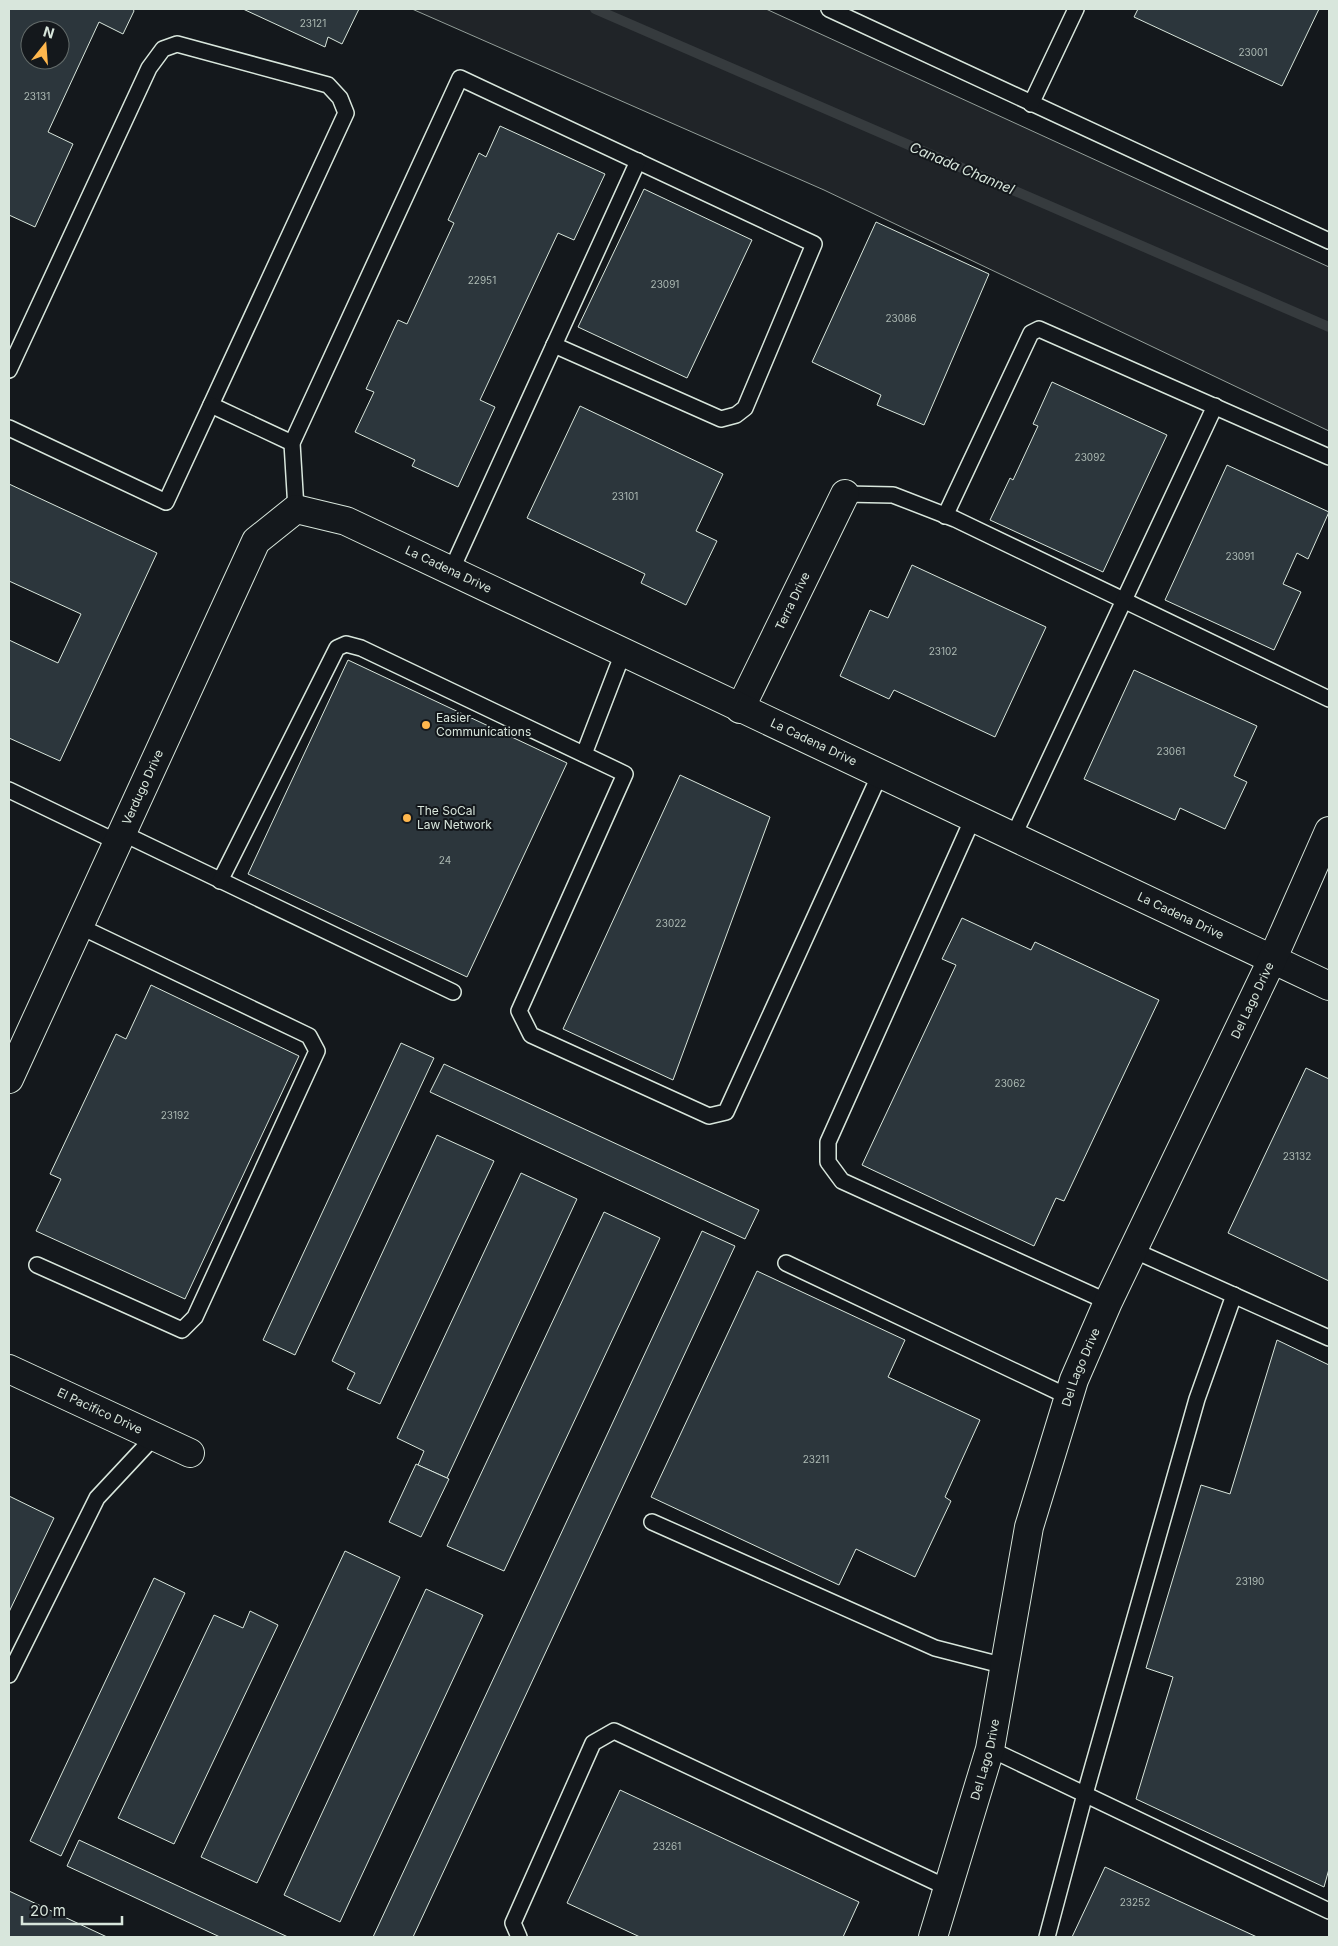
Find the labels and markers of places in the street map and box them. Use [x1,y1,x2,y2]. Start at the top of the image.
place label: Easier Communications [436,710,531,739]
marker: Easier Communications [420,719,432,731]
place label: The SoCal Law Network [417,803,492,832]
marker: The SoCal Law Network [401,812,413,824]

